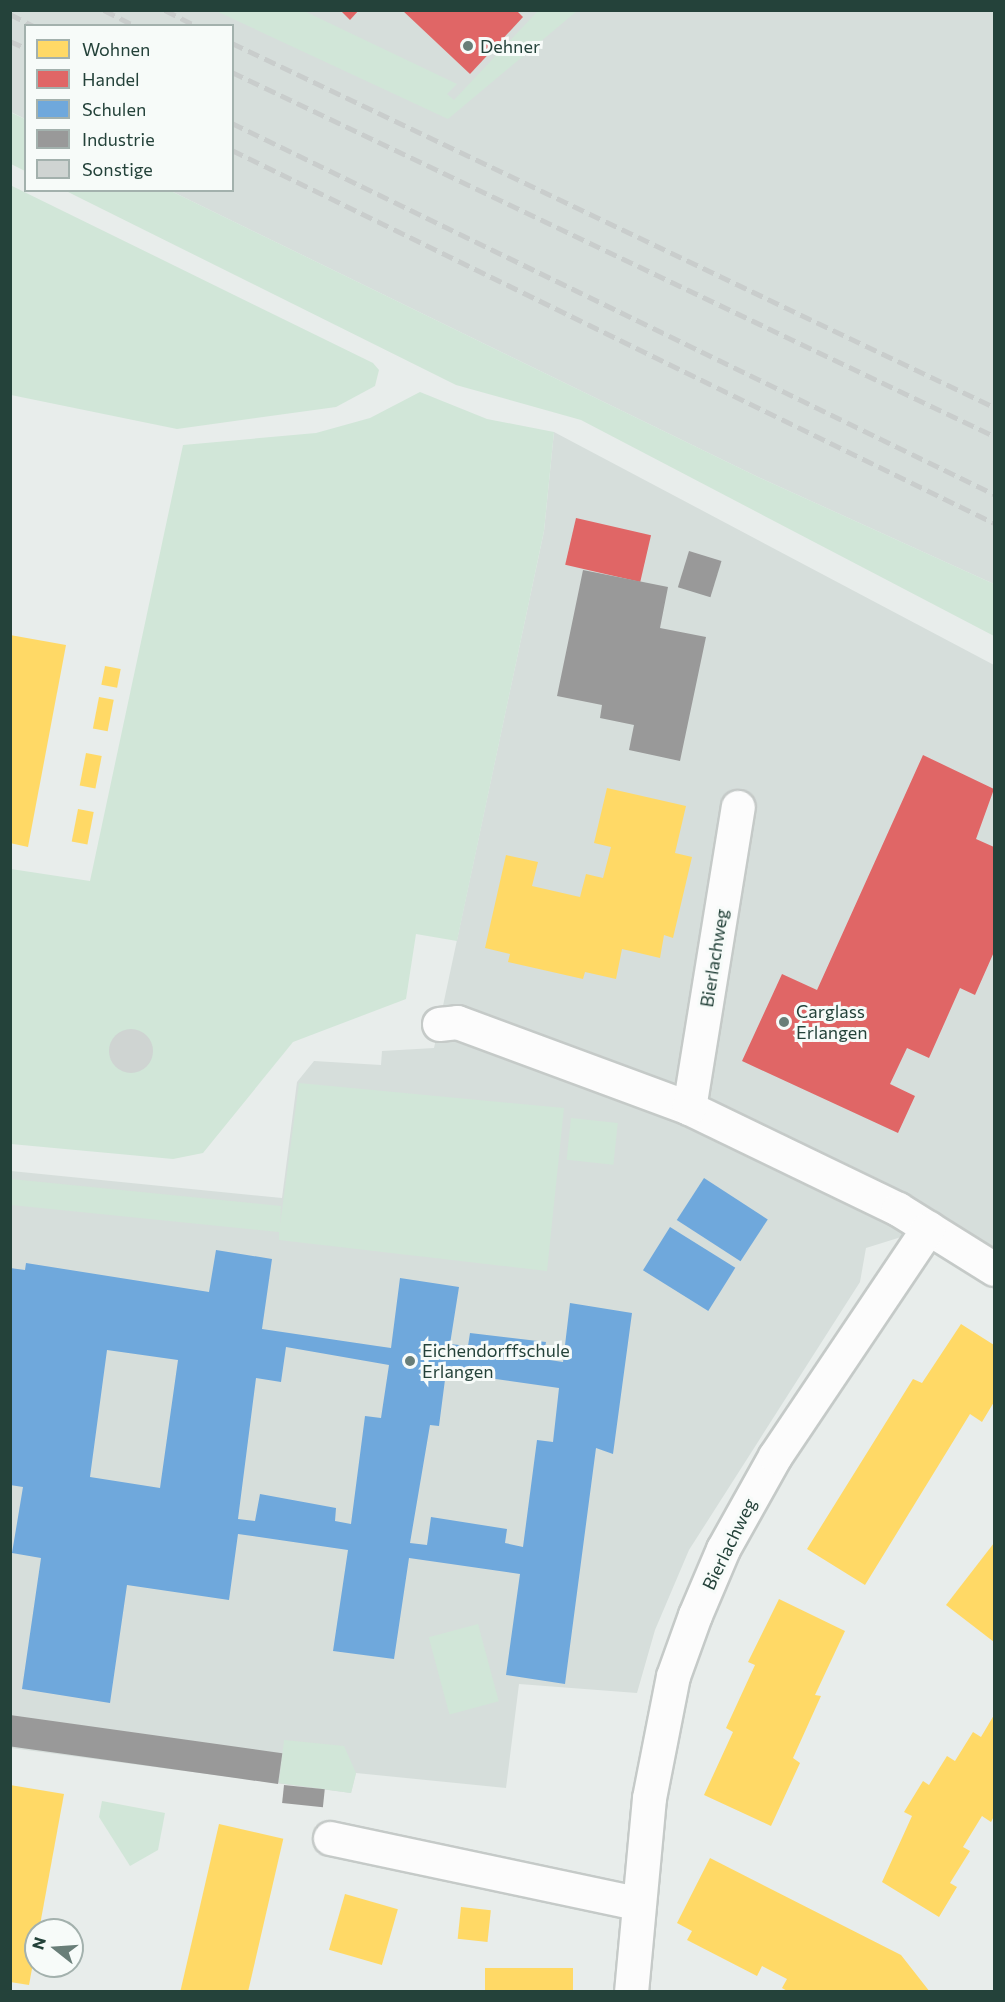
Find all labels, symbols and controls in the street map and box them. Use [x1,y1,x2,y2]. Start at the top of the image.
legend [24,24,234,192]
place label: Dehner [480,35,540,57]
text: Wohnen [82,38,150,60]
marker: Dehner [461,39,475,53]
text: Handel [82,68,140,90]
text: Schulen [82,98,146,120]
text: Industrie [82,128,155,150]
text: Sonstige [82,158,153,180]
street label: Bierlachweg [696,907,732,1009]
place label: Carglass Erlangen [796,1001,868,1044]
marker: Carglass Erlangen [777,1015,791,1029]
place label: Eichendorffschule Erlangen [422,1340,570,1382]
marker: Eichendorffschule Erlangen [403,1354,417,1368]
street label: Bierlachweg [698,1495,760,1593]
north arrow [24,1918,84,1978]
text: N [27,1935,49,1952]

